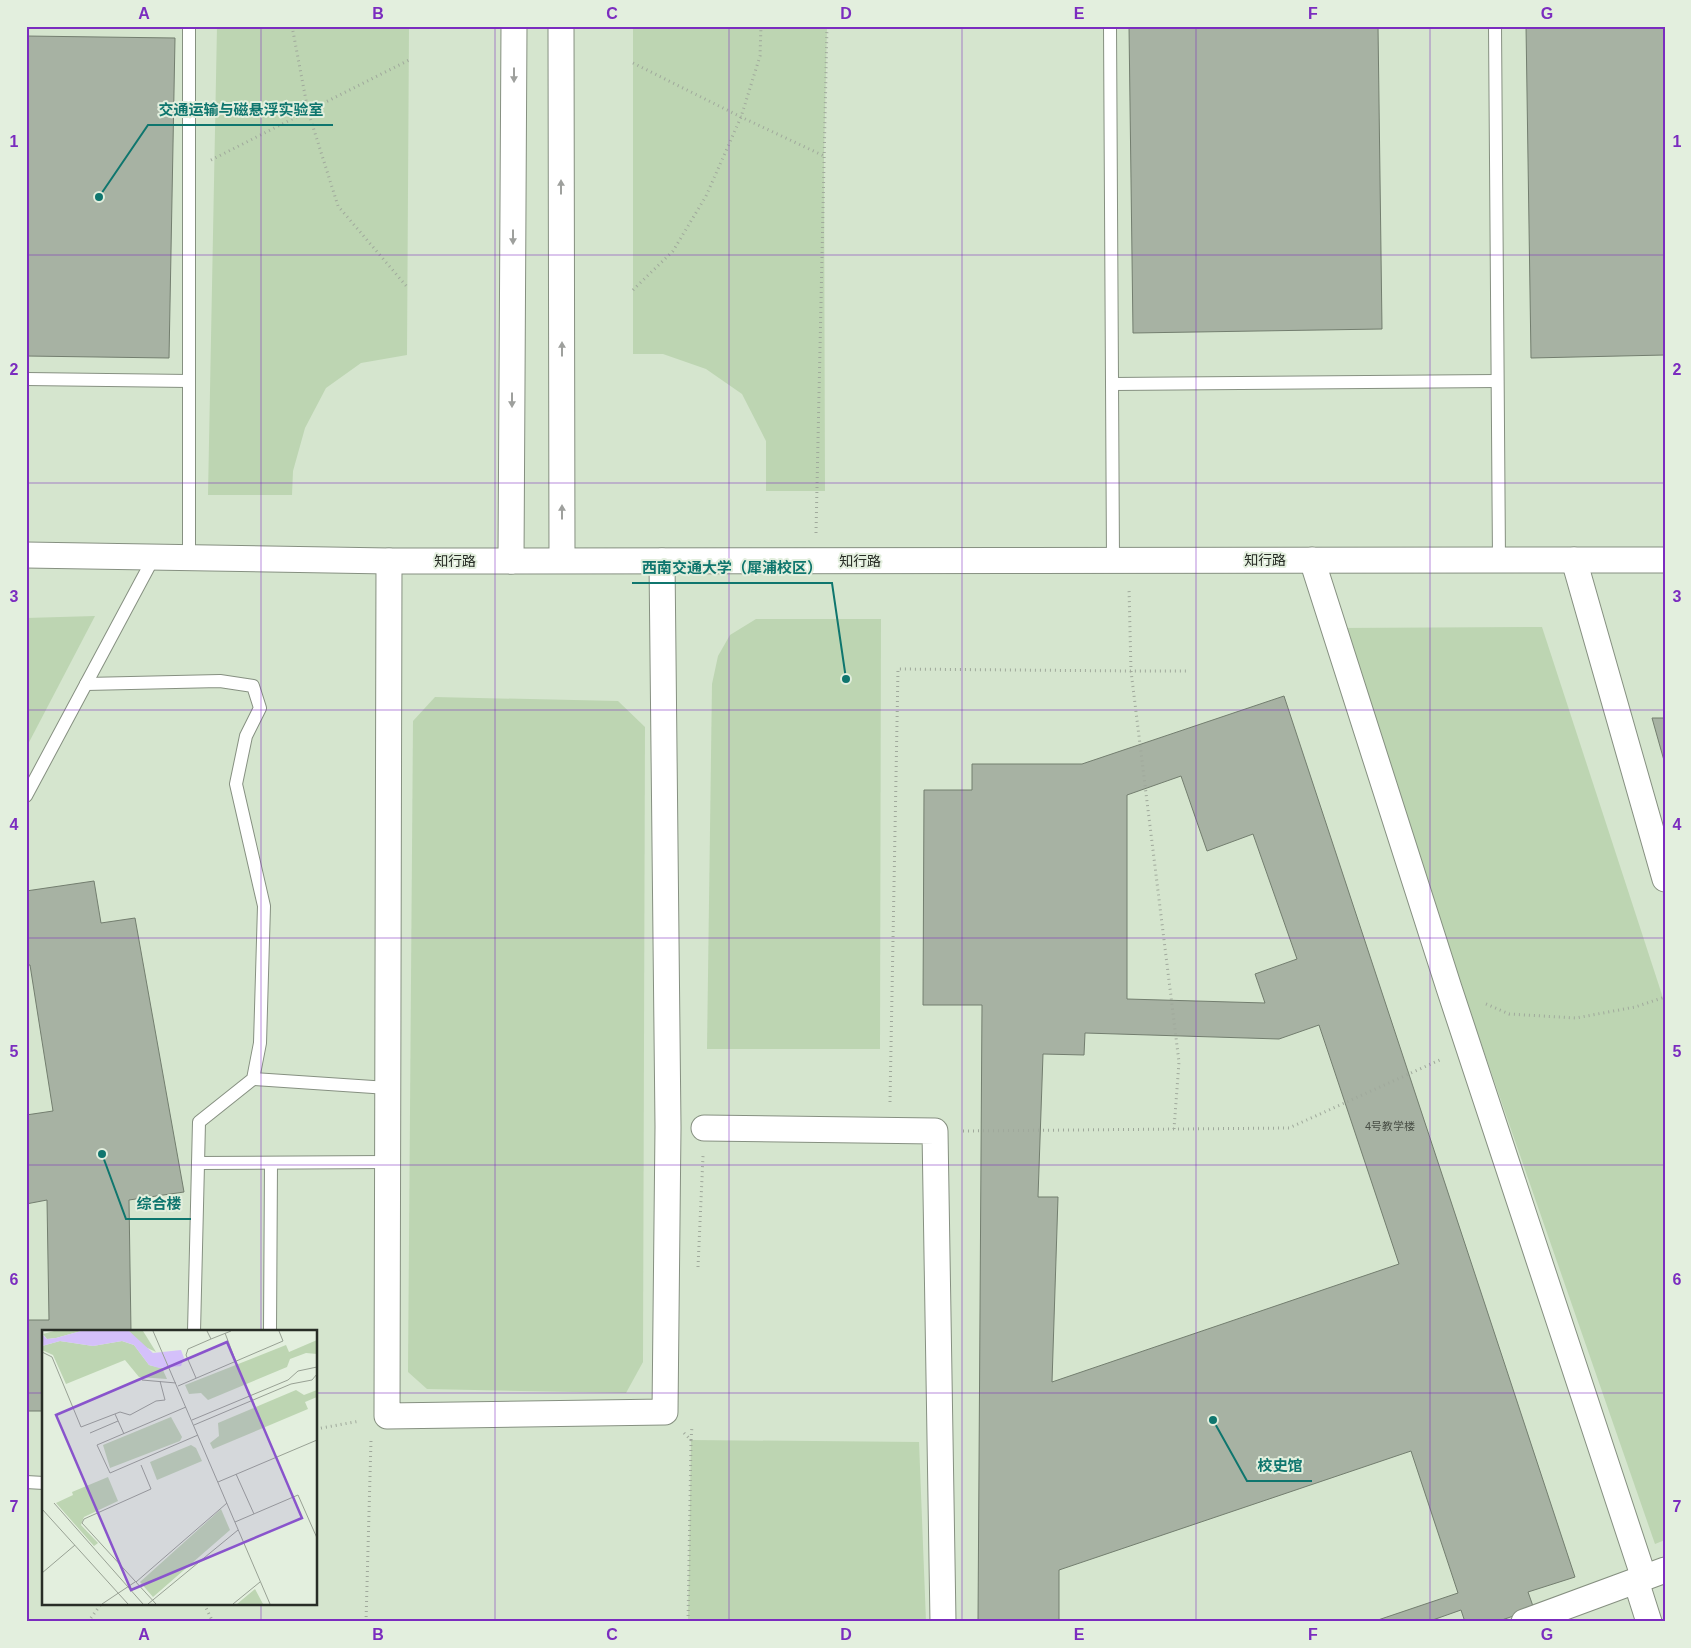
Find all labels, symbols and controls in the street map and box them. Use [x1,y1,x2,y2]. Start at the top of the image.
text: A [138,5,150,22]
text: B [372,5,384,22]
text: C [606,5,618,22]
text: D [840,5,852,22]
text: E [1074,5,1085,22]
text: F [1308,5,1318,22]
text: G [1541,5,1553,22]
one-way arrow [510,67,518,83]
callout: 交通运输与磁悬浮实验室 [148,95,333,125]
text: 交通运输与磁悬浮实验室 [158,101,324,118]
text: 1 [10,133,19,150]
text: 1 [1673,133,1682,150]
one-way arrow [557,178,565,194]
one-way arrow [509,230,517,246]
one-way arrow [558,341,566,357]
text: 2 [10,361,19,378]
text: 2 [1673,361,1682,378]
one-way arrow [508,392,516,408]
one-way arrow [558,503,566,519]
street label: 知行路 [1244,552,1286,568]
street label: 知行路 [434,553,476,569]
callout: 西南交通大学（犀浦校区） [632,553,832,583]
street label: 知行路 [839,553,881,569]
text: 西南交通大学（犀浦校区） [642,559,822,576]
text: 3 [10,588,19,605]
text: 3 [1673,588,1682,605]
text: 4 [10,816,19,833]
text: 4 [1673,816,1682,833]
text: 5 [10,1043,19,1060]
text: 5 [1673,1043,1682,1060]
house number: 4号教学楼 [1365,1120,1415,1132]
callout: 综合楼 [126,1189,191,1219]
text: 综合楼 [136,1195,182,1212]
text: 6 [10,1271,19,1288]
text: 6 [1673,1271,1682,1288]
inset map [42,1330,318,1606]
callout: 校史馆 [1247,1451,1312,1481]
text: 校史馆 [1257,1457,1303,1474]
text: 7 [10,1498,19,1515]
text: 7 [1673,1498,1682,1515]
text: A [138,1626,150,1643]
text: B [372,1626,384,1643]
text: C [606,1626,618,1643]
text: D [840,1626,852,1643]
text: E [1074,1626,1085,1643]
text: F [1308,1626,1318,1643]
text: G [1541,1626,1553,1643]

